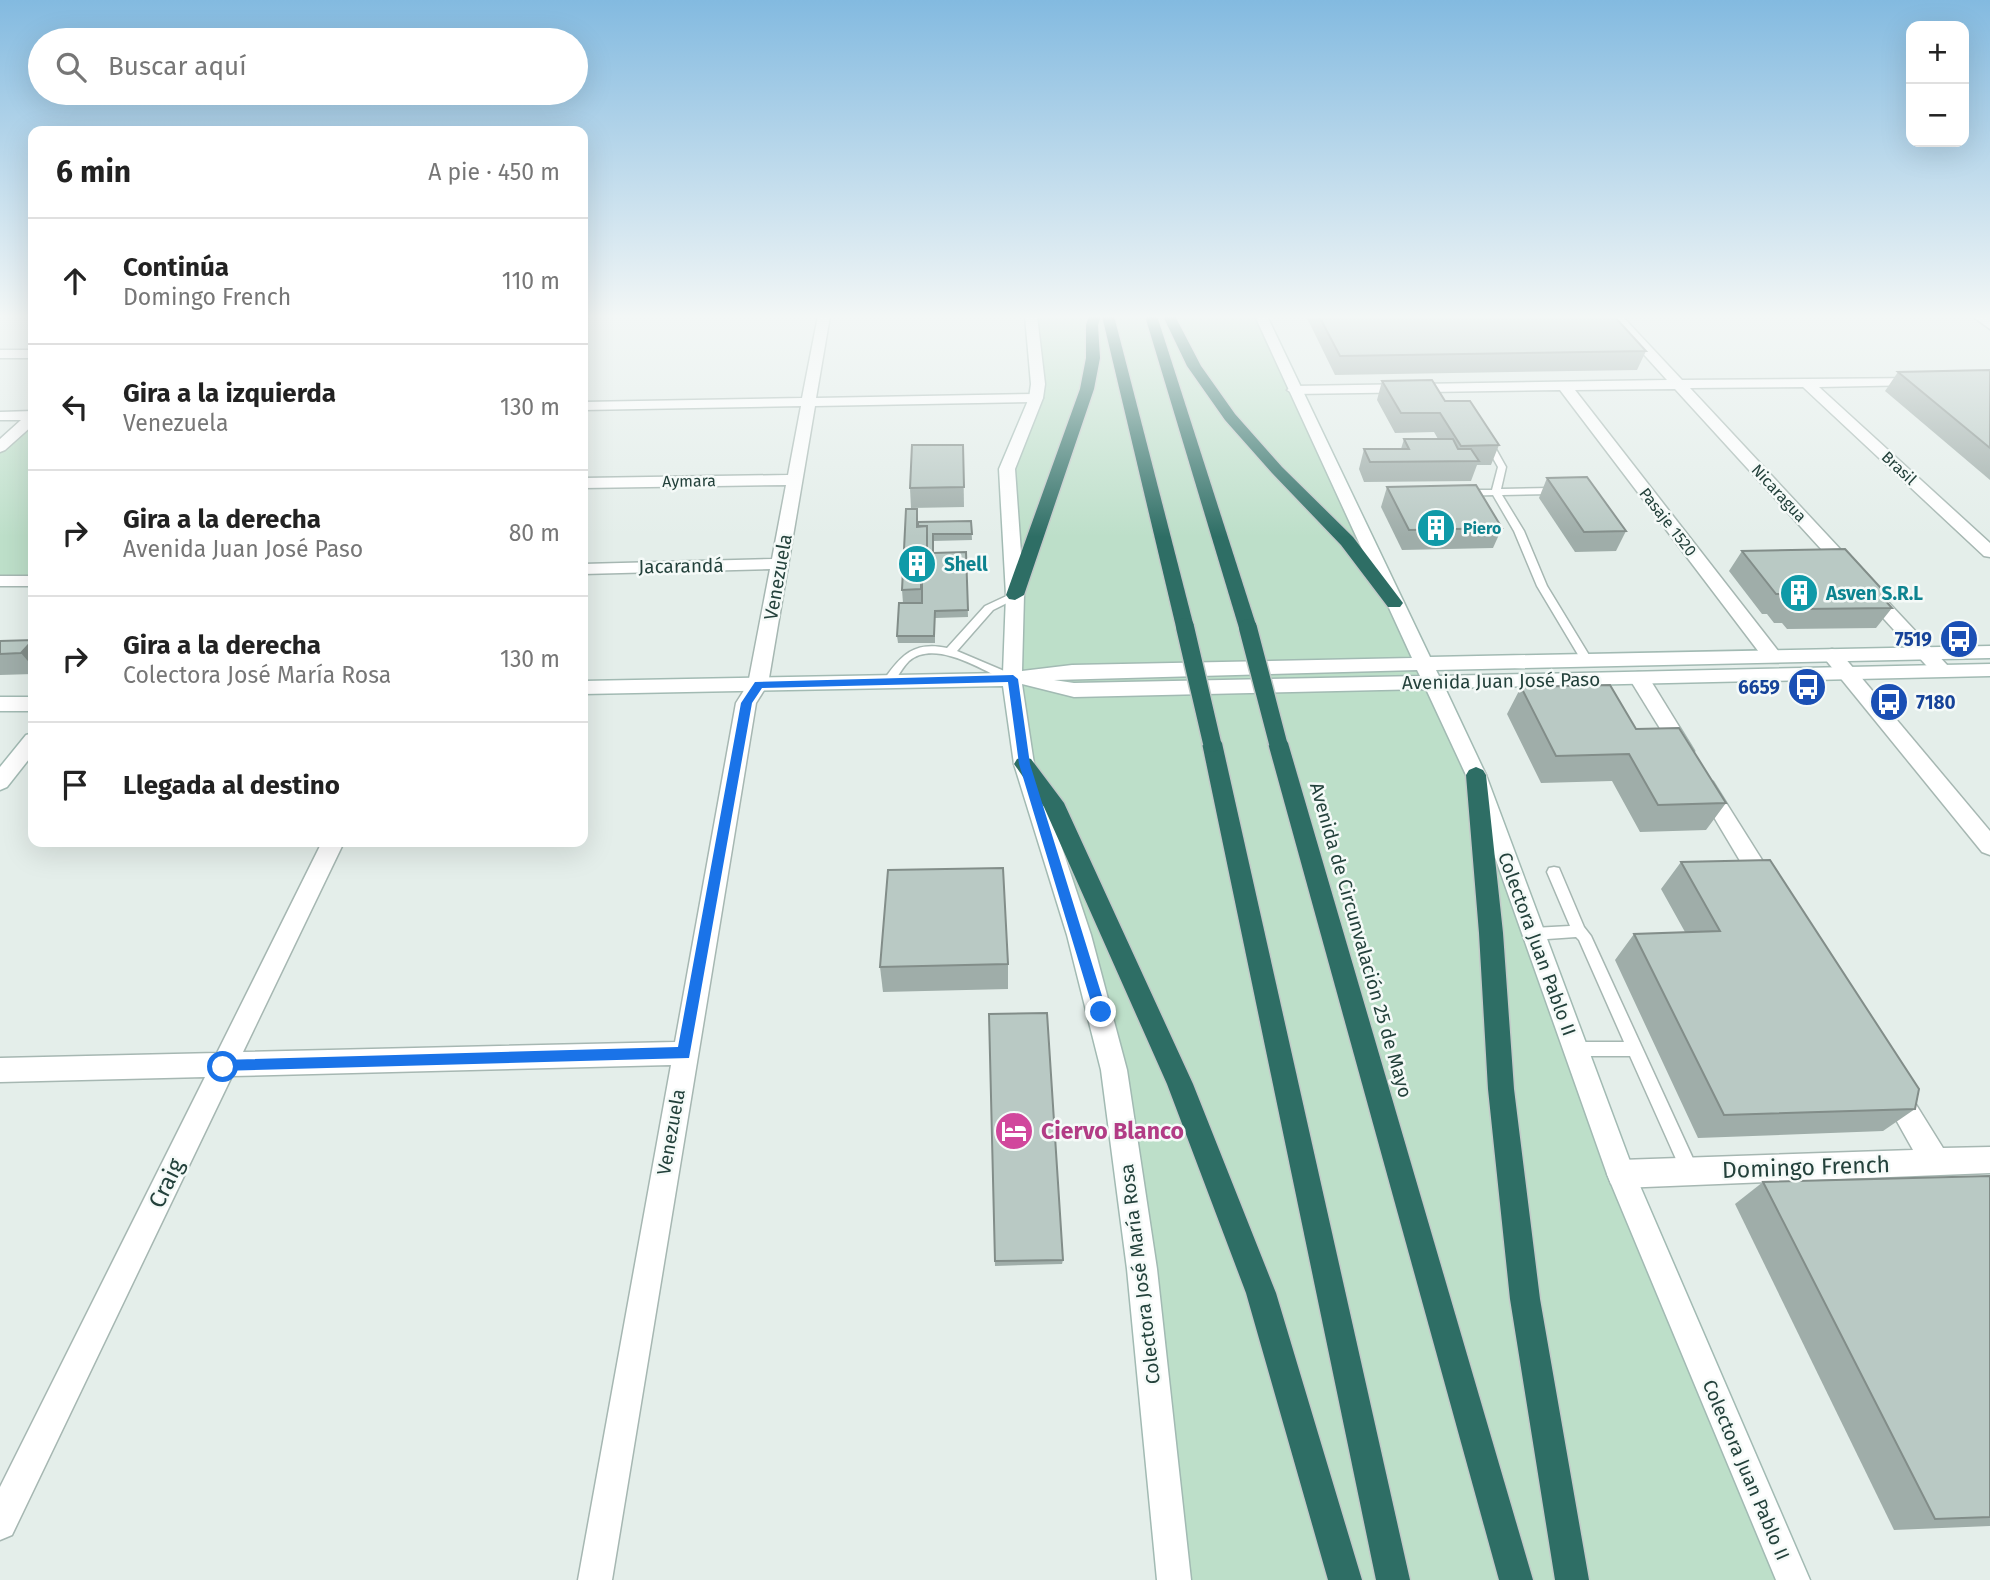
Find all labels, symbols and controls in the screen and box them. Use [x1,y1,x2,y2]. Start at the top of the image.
map controls [1906,21,1969,147]
button: + [1906,21,1969,84]
search box [28,28,588,105]
icon: search [52,48,90,86]
text: Buscar aquí [108,51,246,82]
button: − [1906,84,1969,147]
text: 6 min [56,154,131,190]
text: A pie · 450 m [428,158,560,186]
text: Continúa [123,252,229,283]
icon: ahead [56,262,94,300]
text: 110 m [502,267,560,295]
text: Domingo French [123,283,291,311]
text: Gira a la izquierda [123,378,336,409]
icon: left [56,388,94,426]
text: 130 m [500,393,560,421]
text: Venezuela [123,409,228,437]
street label: Brasil [1878,447,1921,489]
street label: Nicaragua [1748,460,1810,526]
street label: Aymara [662,471,716,491]
street label: Pasaje 1520 [1635,484,1701,560]
text: Gira a la derecha [123,504,321,535]
building icon: Piero [1415,507,1457,549]
icon: right [56,514,94,552]
text: 80 m [509,519,560,547]
place label: Piero [1463,519,1501,538]
street label: Venezuela [759,532,797,622]
text: Avenida Juan José Paso [123,535,363,563]
building icon: Shell [896,543,938,585]
place label: Shell [944,553,988,576]
street label: Jacarandá [638,554,724,578]
building icon: Asven S.R.L [1778,572,1820,614]
place label: Asven S.R.L [1825,582,1923,605]
bus stop icon: 7519 [1938,618,1980,660]
place label: 7519 [1895,628,1932,651]
text: Gira a la derecha [123,630,321,661]
icon: right [56,640,94,678]
text: 130 m [500,645,560,673]
text: Colectora José María Rosa [123,661,391,689]
bus stop icon: 6659 [1786,666,1828,708]
street label: Avenida Juan José Paso [1402,668,1600,694]
place label: 6659 [1738,676,1780,699]
bus stop icon: 7180 [1868,681,1910,723]
place label: 7180 [1916,691,1956,714]
icon: arrive [56,766,94,804]
text: Llegada al destino [123,770,340,801]
street label: Avenida de Circunvalación 25 de Mayo [1305,780,1417,1100]
street label: Colectora Juan Pablo II [1493,849,1581,1039]
route end [1085,996,1116,1027]
route start [207,1051,238,1082]
street label: Venezuela [652,1087,690,1177]
hotel icon: Ciervo Blanco [993,1110,1035,1152]
place label: Ciervo Blanco [1041,1117,1184,1145]
street label: Domingo French [1721,1150,1891,1184]
street label: Craig [142,1154,190,1212]
street label: Colectora José María Rosa [1115,1163,1165,1385]
street label: Colectora Juan Pablo II [1698,1376,1794,1564]

